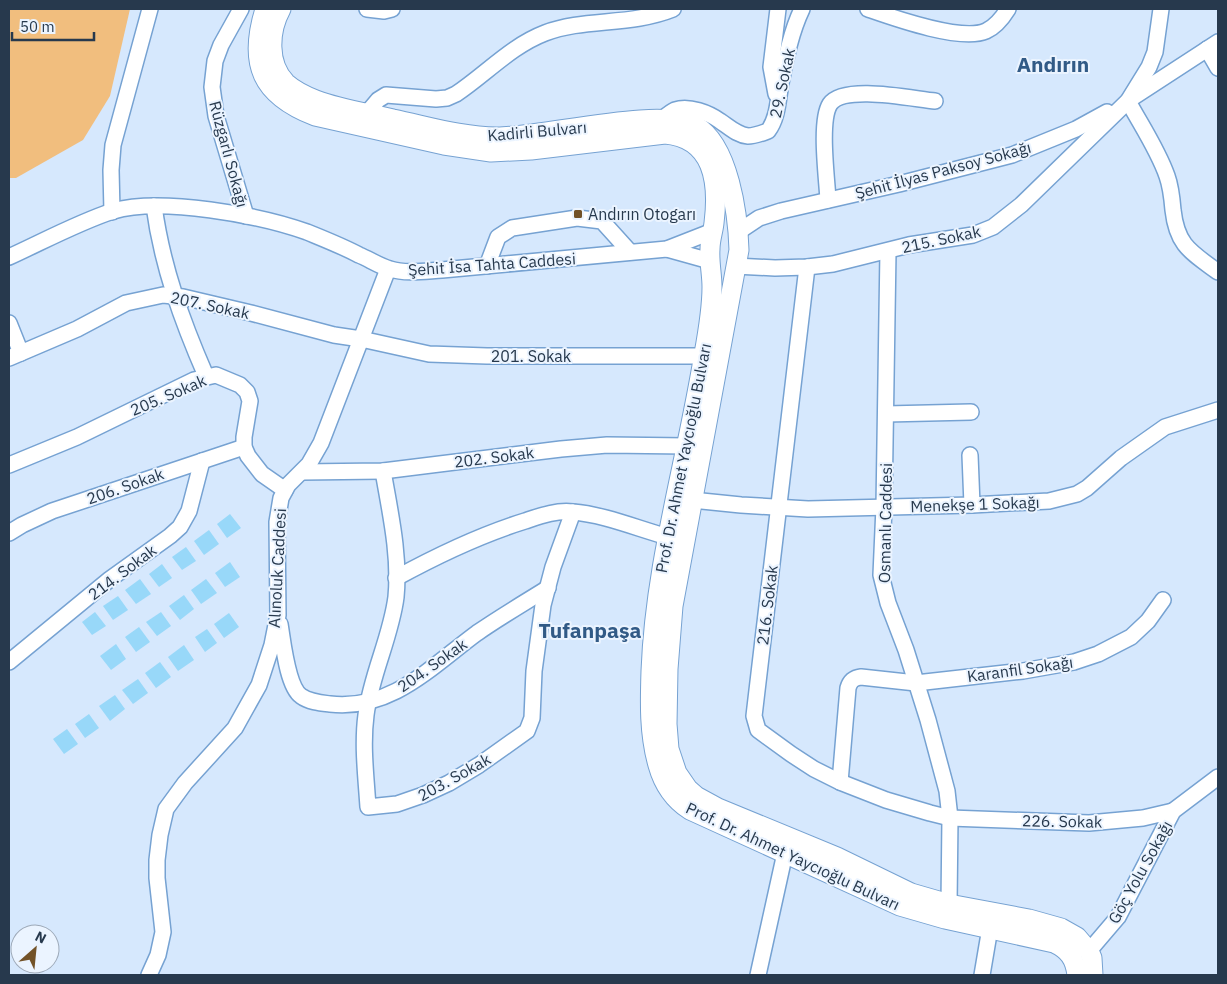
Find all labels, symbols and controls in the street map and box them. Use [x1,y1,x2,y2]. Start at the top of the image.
scale bar [12,10,95,42]
text: 50 m [20,17,55,36]
street label: 29. Sokak [765,46,799,120]
district label: Andırın [1017,50,1089,78]
street label: Rüzgarlı Sokağı [205,99,253,209]
street label: Kadirli Bulvarı [487,117,587,145]
street label: Şehit İlyas Paksoy Sokağı [853,137,1033,203]
place label: Andırın Otogarı [588,204,696,224]
marker: Andırın Otogarı [572,208,584,220]
street label: 215. Sokak [900,221,983,257]
street label: Şehit İsa Tahta Caddesi [407,248,577,280]
street label: 207. Sokak [169,287,252,323]
street label: Prof. Dr. Ahmet Yaycıoğlu Bulvarı [651,341,715,575]
street label: 201. Sokak [491,346,572,366]
street label: 205. Sokak [127,370,209,420]
street label: 202. Sokak [453,442,536,472]
street label: 206. Sokak [84,463,167,509]
street label: Osmanlı Caddesi [874,463,896,583]
street label: Menekşe 1 Sokağı [910,492,1040,516]
street label: Alınoluk Caddesi [264,508,290,628]
street label: 214. Sokak [84,539,161,604]
street label: 216. Sokak [752,563,782,646]
district label: Tufanpaşa [538,616,642,644]
street label: 204. Sokak [393,633,471,696]
street label: Karanfil Sokağı [966,652,1074,686]
street label: 203. Sokak [414,748,495,805]
street label: Prof. Dr. Ahmet Yaycıoğlu Bulvarı [683,798,903,914]
street label: 226. Sokak [1022,810,1103,832]
street label: Göç Yolu Sokağı [1104,817,1176,927]
north arrow [10,924,60,974]
text: N [32,927,50,948]

